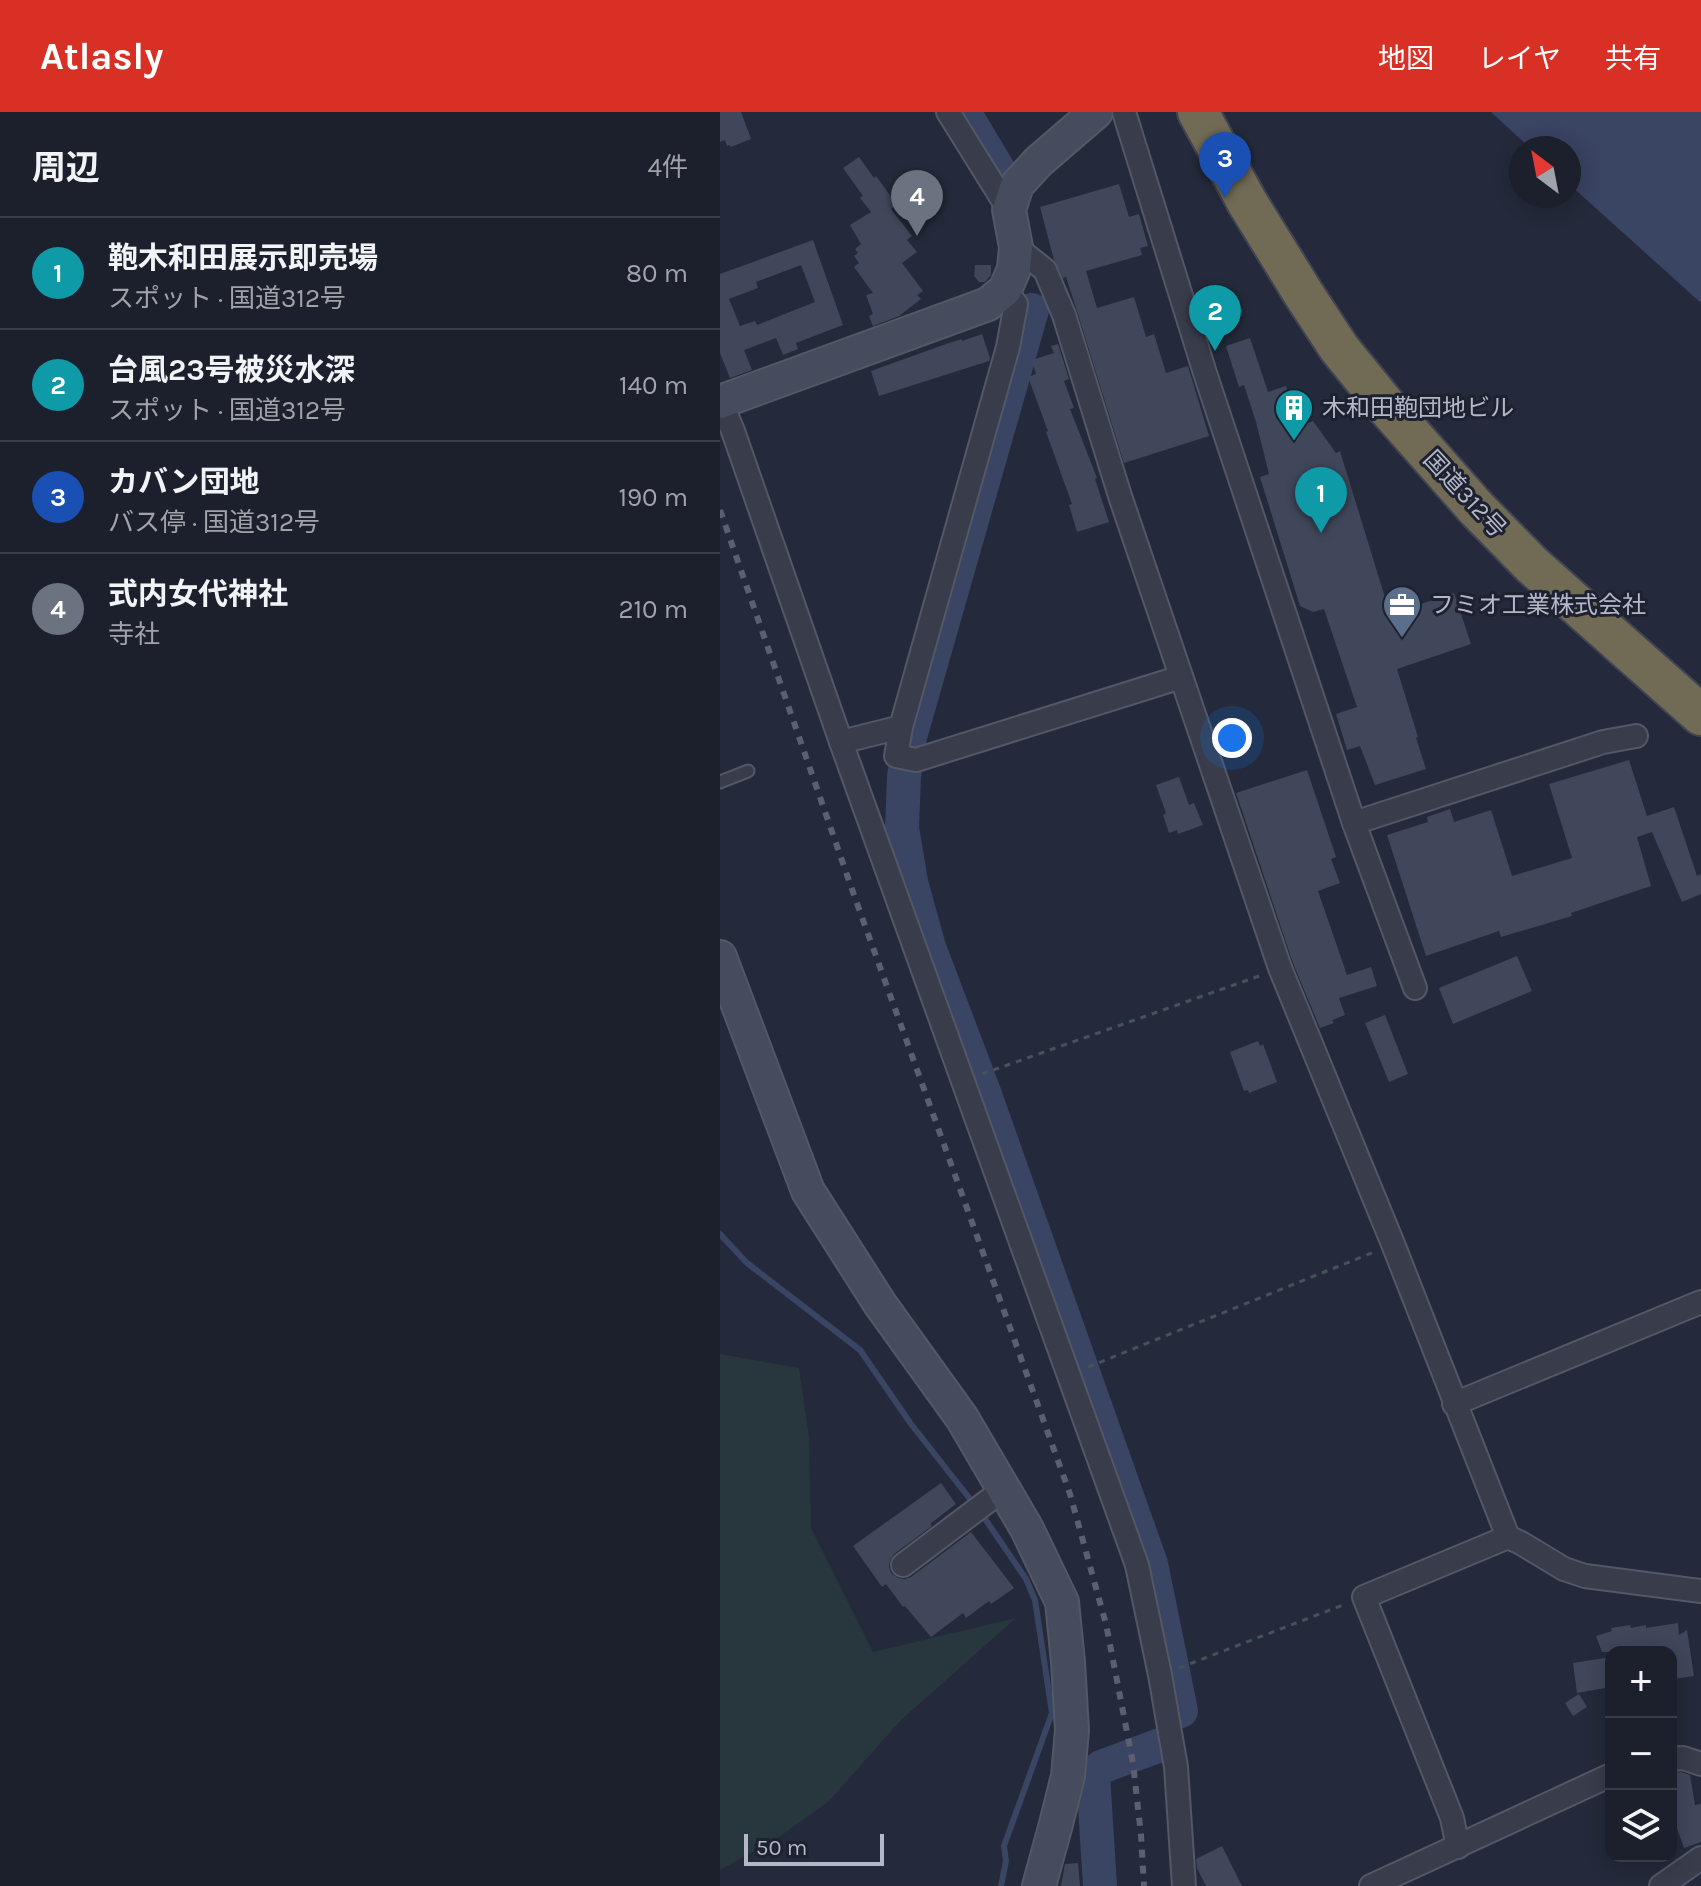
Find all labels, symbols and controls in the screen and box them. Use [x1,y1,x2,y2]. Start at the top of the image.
text: Atlasly [40,34,163,79]
text: 地図 [1378,42,1434,75]
text: レイヤ [1478,42,1561,75]
text: 共有 [1605,42,1661,75]
pin: 3 [1199,132,1251,198]
north arrow [1509,136,1581,208]
text: 周辺 [32,148,100,188]
text: 4件 [647,152,688,183]
pin: 4 [891,170,943,236]
text: 鞄木和田展示即売場 [108,240,378,276]
text: 1 [53,258,63,289]
text: 80 m [626,258,688,289]
text: スポット · 国道312号 [108,283,346,314]
pin: 2 [1189,285,1241,351]
text: 台風23号被災水深 [108,352,355,388]
text: 2 [50,370,66,401]
text: 140 m [619,370,688,401]
building icon: 木和田鞄団地ビル [1273,387,1315,442]
place label: 木和田鞄団地ビル [1322,394,1514,422]
text: スポット · 国道312号 [108,395,346,426]
street label: 国道312号 [1418,445,1512,543]
text: カバン団地 [108,464,260,500]
pin: 1 [1295,467,1347,533]
text: 3 [50,482,66,513]
text: 190 m [618,482,688,513]
text: バス停 · 国道312号 [108,507,320,538]
text: 式内女代神社 [108,576,288,612]
office icon: フミオ工業株式会社 [1381,584,1423,639]
place label: フミオ工業株式会社 [1430,591,1646,619]
text: 4 [50,594,66,625]
text: 210 m [618,594,688,625]
text: 寺社 [108,619,160,650]
your location [1212,718,1252,758]
map controls [1605,1646,1677,1862]
button: + [1605,1646,1677,1718]
button: − [1605,1718,1677,1790]
button: layers [1605,1790,1677,1862]
scale bar [744,1830,884,1866]
text: 50 m [756,1835,807,1861]

